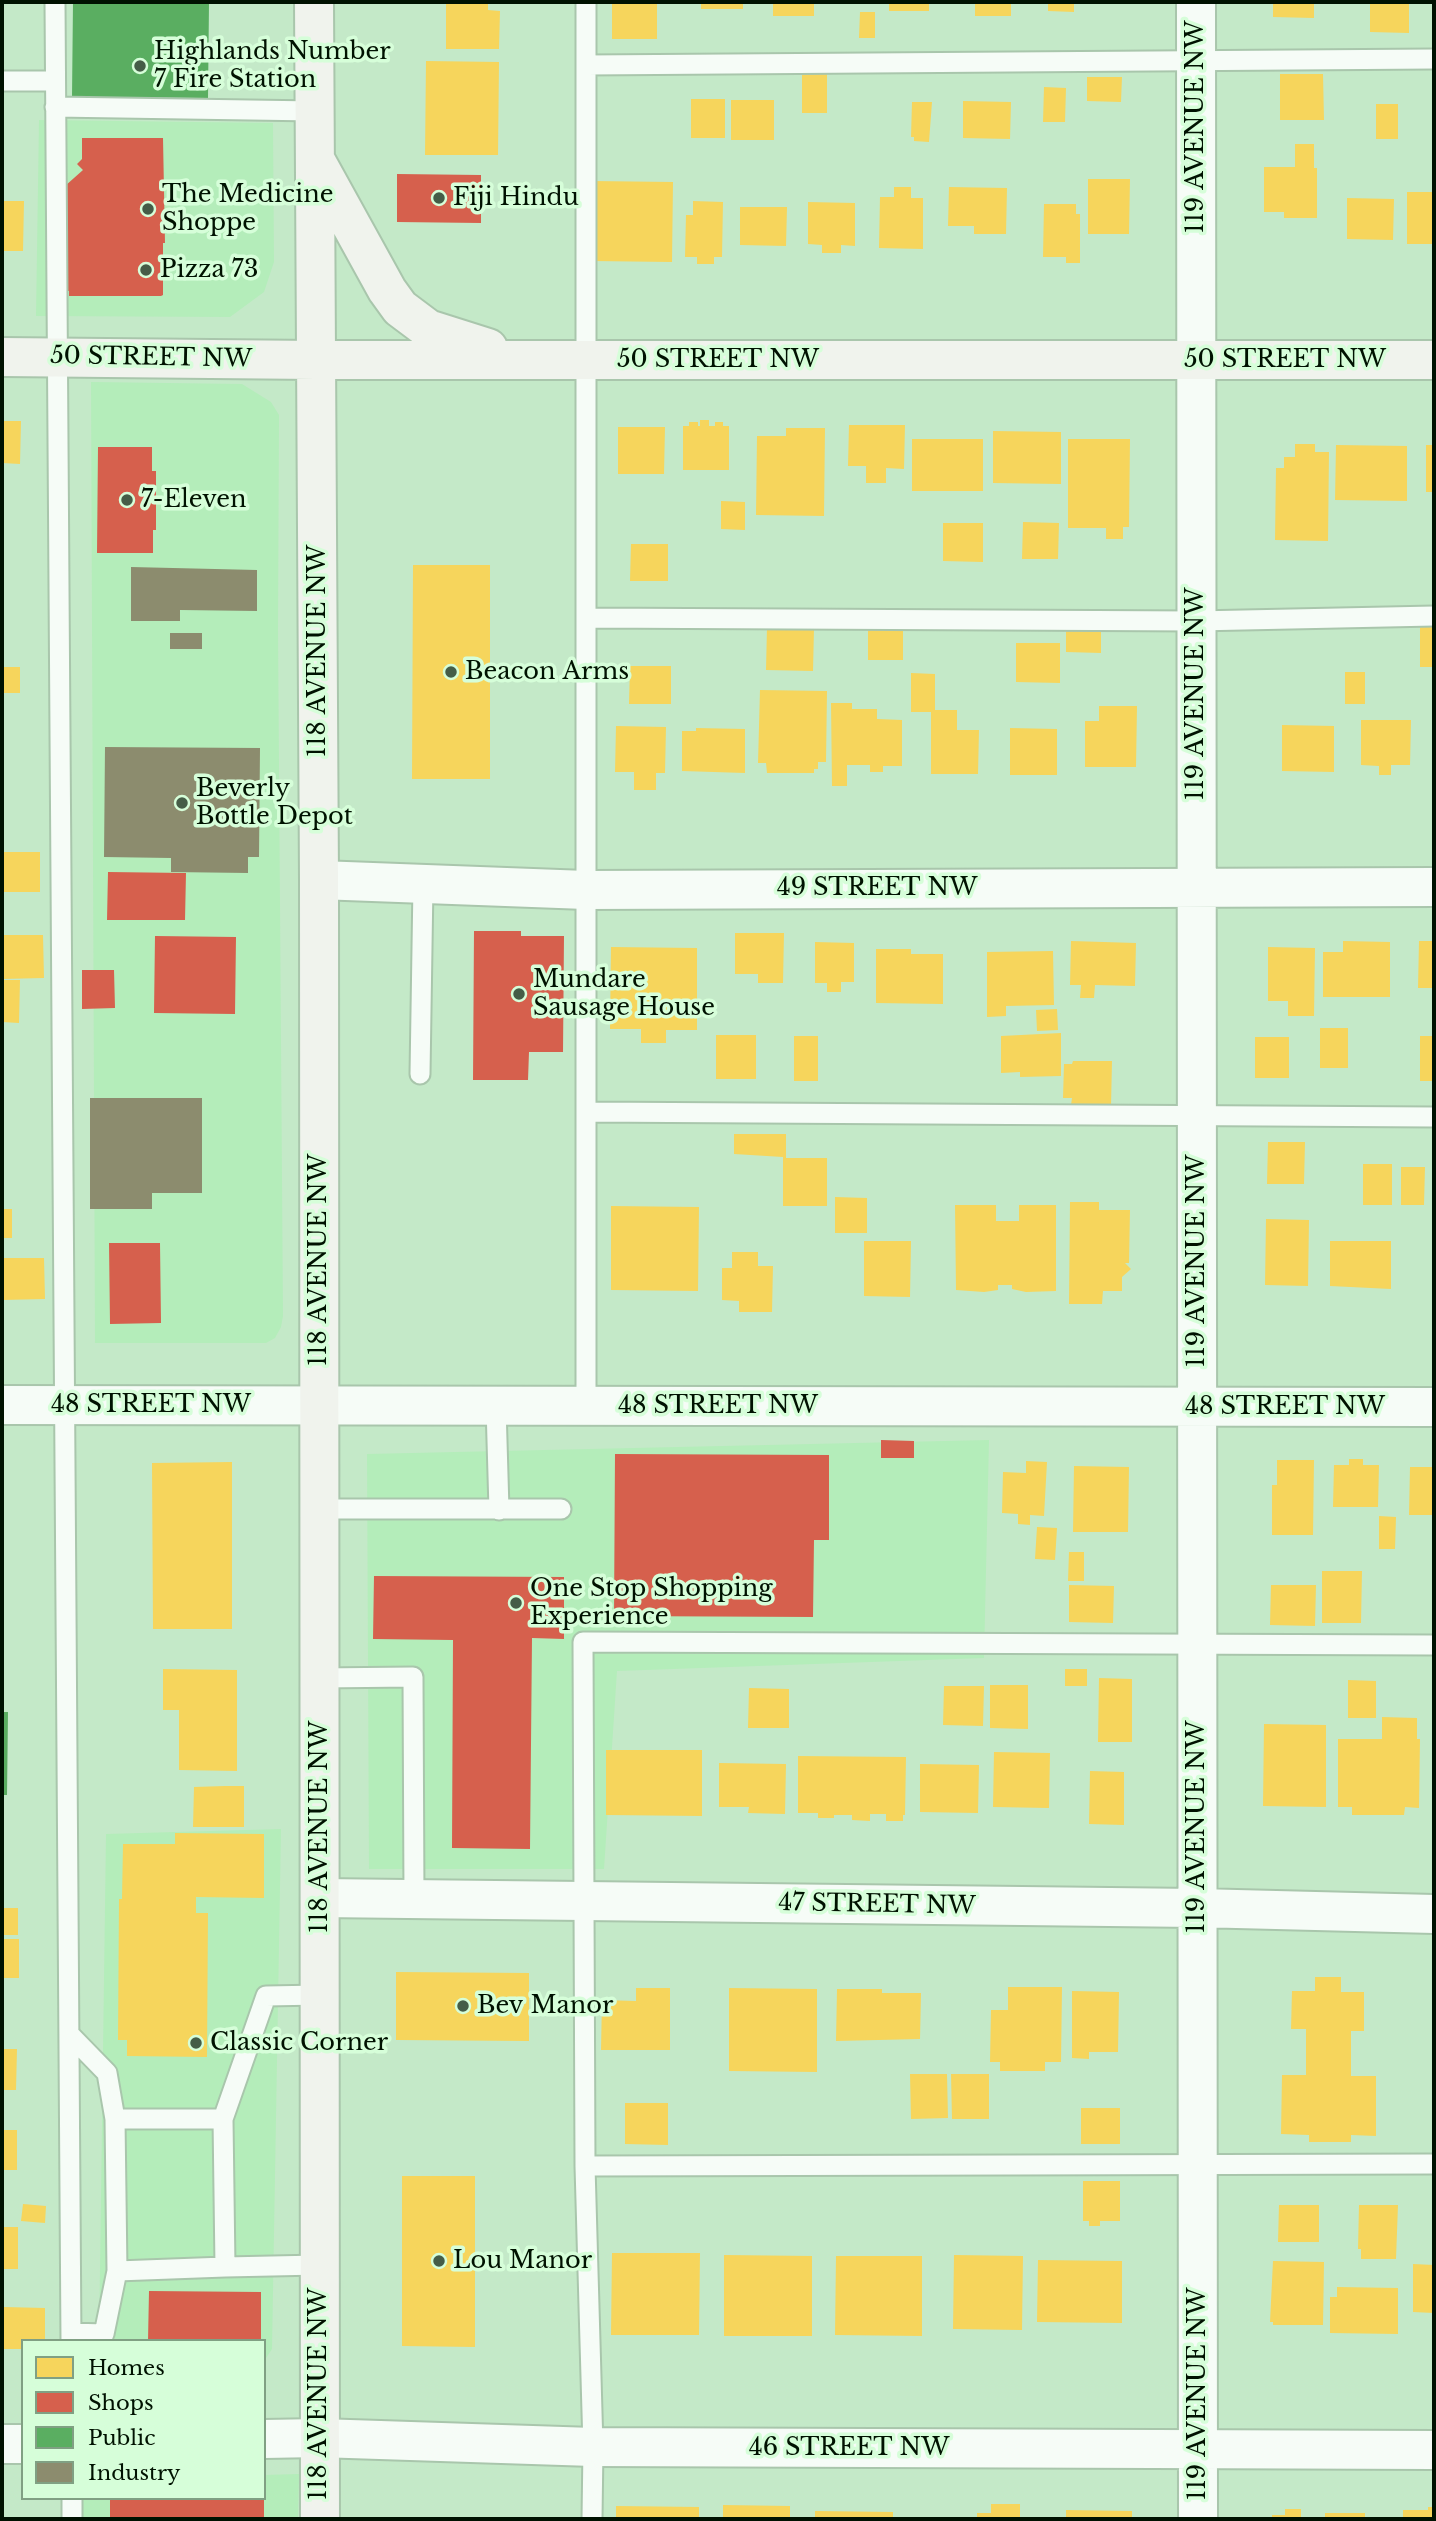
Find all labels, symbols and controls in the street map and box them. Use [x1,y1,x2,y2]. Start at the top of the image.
street label: 119 AVENUE NW [1182,20,1210,234]
place label: Highlands Number 7 Fire Station [154,38,391,94]
marker: Highlands Number 7 Fire Station [132,58,148,74]
place label: The Medicine Shoppe [162,181,333,237]
place label: Fiji Hindu [453,184,579,212]
marker: Fiji Hindu [431,190,447,206]
marker: The Medicine Shoppe [140,201,156,217]
place label: Pizza 73 [160,256,258,284]
marker: Pizza 73 [138,262,154,278]
street label: 50 STREET NW [50,342,252,374]
street label: 50 STREET NW [617,346,819,374]
street label: 50 STREET NW [1184,346,1386,374]
place label: 7-Eleven [141,486,247,514]
marker: 7-Eleven [119,492,135,508]
street label: 118 AVENUE NW [304,545,332,757]
street label: 119 AVENUE NW [1182,587,1210,801]
place label: Beacon Arms [465,658,629,686]
marker: Beacon Arms [443,664,459,680]
place label: Beverly Bottle Depot [196,775,353,831]
marker: Beverly Bottle Depot [174,795,190,811]
street label: 49 STREET NW [777,874,977,902]
place label: Mundare Sausage House [533,966,715,1022]
marker: Mundare Sausage House [511,986,527,1002]
street label: 118 AVENUE NW [305,1154,333,1366]
street label: 119 AVENUE NW [1183,1154,1211,1368]
street label: 48 STREET NW [51,1391,251,1419]
street label: 48 STREET NW [618,1392,818,1420]
street label: 48 STREET NW [1185,1393,1385,1421]
place label: One Stop Shopping Experience [530,1575,773,1631]
marker: One Stop Shopping Experience [508,1595,524,1611]
street label: 119 AVENUE NW [1183,1720,1211,1934]
street label: 118 AVENUE NW [306,1721,334,1933]
street label: 47 STREET NW [778,1889,976,1921]
place label: Bev Manor [477,1992,614,2020]
marker: Bev Manor [455,1998,471,2014]
place label: Classic Corner [210,2029,388,2057]
marker: Classic Corner [188,2035,204,2051]
place label: Lou Manor [453,2247,592,2275]
marker: Lou Manor [431,2253,447,2269]
street label: 119 AVENUE NW [1184,2287,1212,2501]
street label: 118 AVENUE NW [305,2288,333,2500]
legend [21,2339,266,2500]
text: Homes [88,2355,165,2381]
text: Shops [88,2390,154,2416]
text: Public [88,2425,155,2451]
street label: 46 STREET NW [749,2434,949,2462]
text: Industry [88,2460,180,2486]

